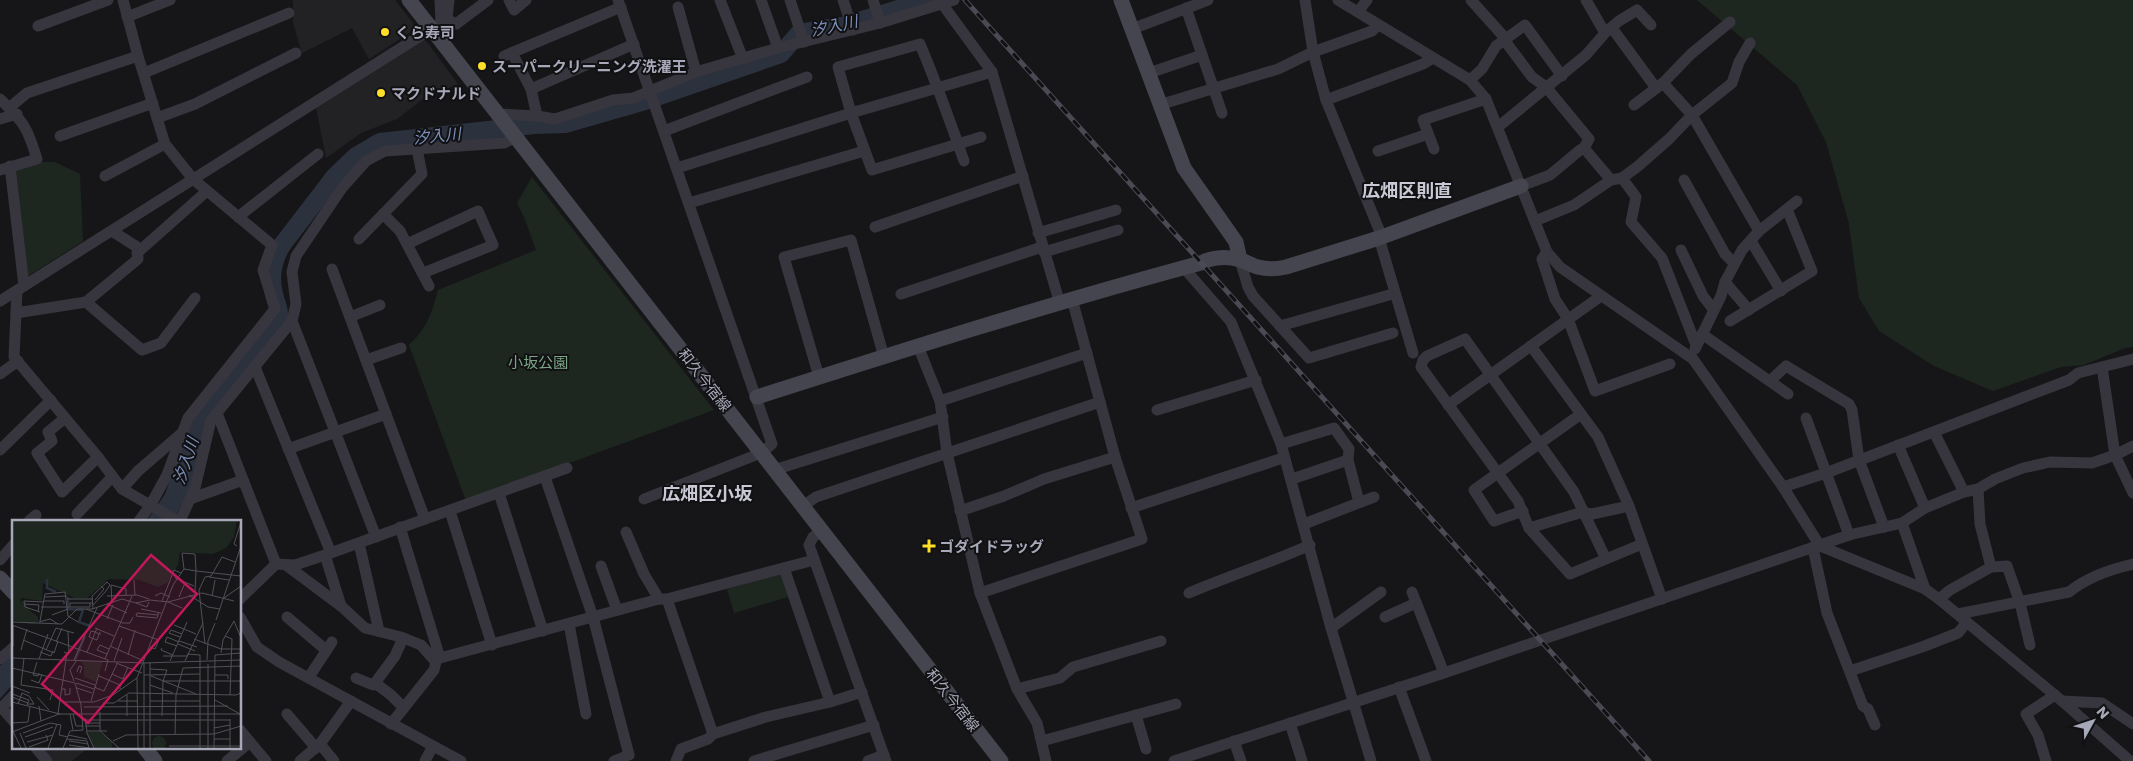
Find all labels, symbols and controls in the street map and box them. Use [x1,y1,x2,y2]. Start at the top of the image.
water label: 汐入川 [808,9,862,42]
place label: くら寿司 [395,22,455,43]
marker: くら寿司 [379,26,391,38]
place label: スーパークリーニング洗濯王 [492,56,687,77]
marker: スーパークリーニング洗濯王 [476,60,488,72]
place label: マクドナルド [391,83,481,104]
marker: マクドナルド [375,87,387,99]
water label: 汐入川 [412,122,464,150]
district label: 広畑区則直 [1362,178,1452,203]
street label: 和久今宿線 [674,344,736,416]
park label: 小坂公園 [508,352,568,373]
water label: 汐入川 [168,433,205,487]
district label: 広畑区小坂 [662,481,753,506]
inset map [12,520,241,748]
place label: ゴダイドラッグ [939,536,1044,557]
marker: ゴダイドラッグ [923,540,935,552]
street label: 和久今宿線 [922,664,984,736]
north arrow [2068,696,2118,746]
text: N [2092,702,2114,723]

